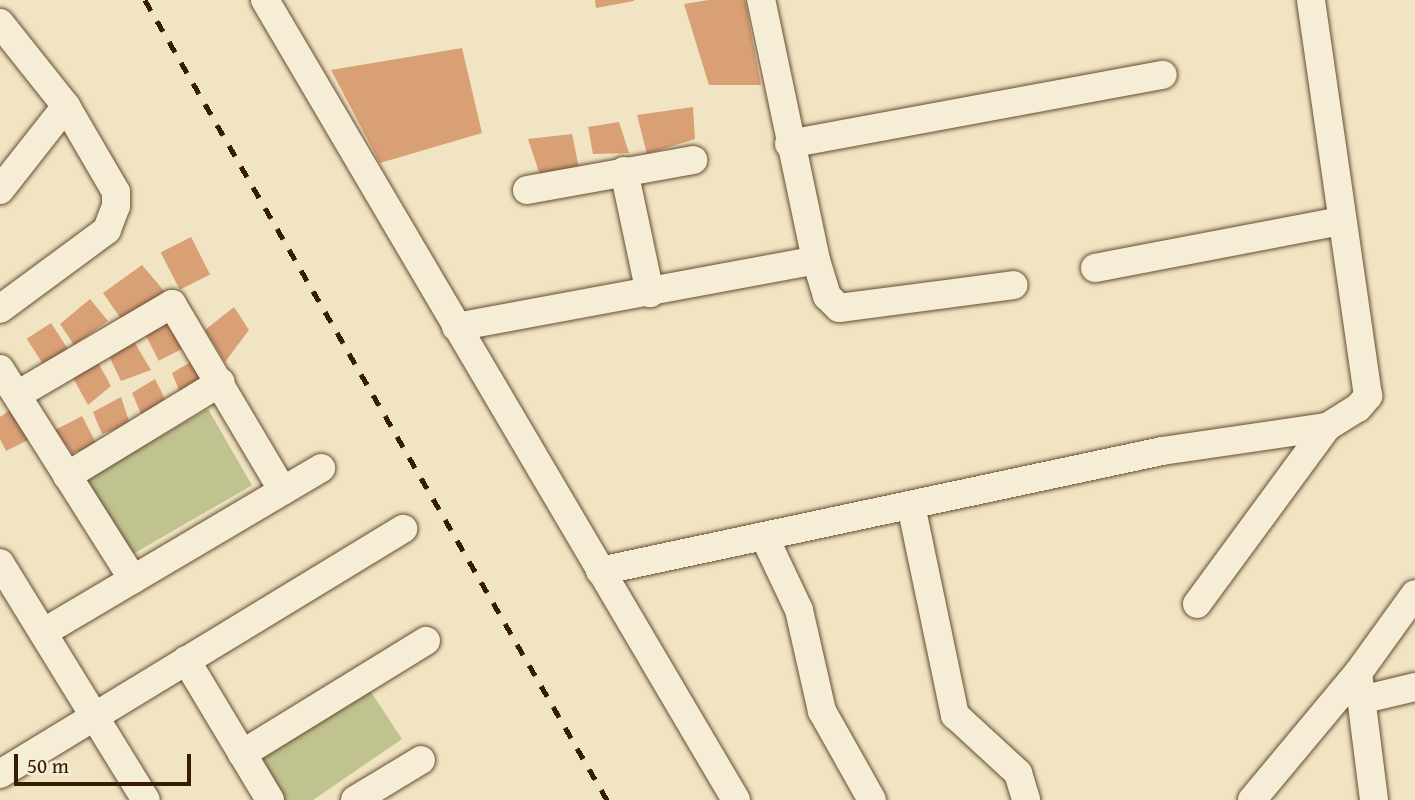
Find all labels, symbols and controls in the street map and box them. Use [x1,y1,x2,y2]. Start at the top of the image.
scale bar [18,740,194,784]
text: 50 m [27,750,69,781]

